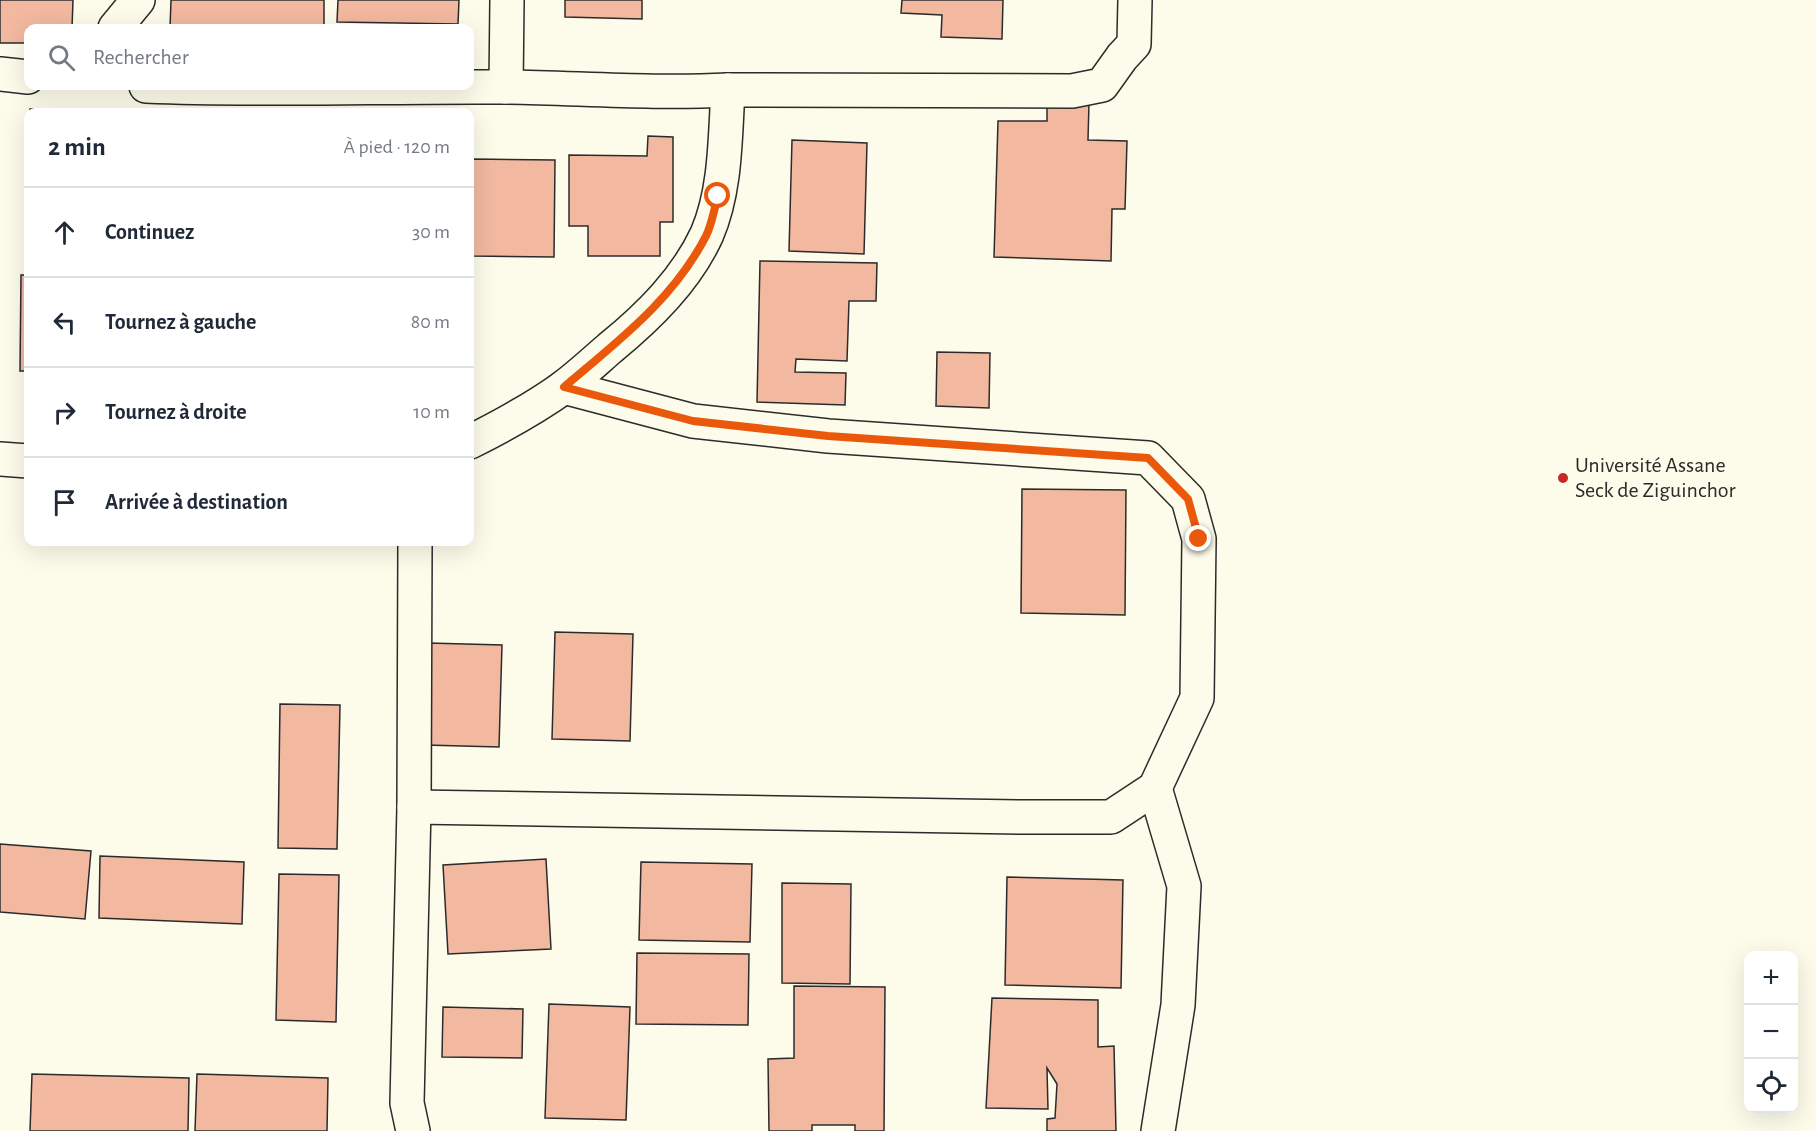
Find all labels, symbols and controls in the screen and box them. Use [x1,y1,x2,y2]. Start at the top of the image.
search box [24,24,474,90]
icon: search [45,41,78,74]
text: Rechercher [93,46,189,68]
text: 2 min [48,134,106,160]
text: À pied · 120 m [344,137,450,157]
route start [704,182,730,208]
icon: ahead [48,216,81,249]
text: Continuez [105,221,194,243]
text: 30 m [412,222,450,242]
icon: left [48,306,81,339]
text: Tournez à gauche [105,311,256,333]
text: 80 m [411,312,450,332]
icon: right [48,396,81,429]
text: Tournez à droite [105,401,247,423]
text: 10 m [413,402,450,422]
place label: Université Assane Seck de Ziguinchor [1575,454,1736,501]
marker: Université Assane Seck de Ziguinchor [1556,471,1570,485]
icon: arrive [48,486,81,519]
text: Arrivée à destination [105,491,288,513]
route end [1185,525,1211,551]
map controls [1744,951,1798,1113]
button: + [1744,951,1798,1005]
button: − [1744,1005,1798,1059]
button: locate [1744,1059,1798,1113]

